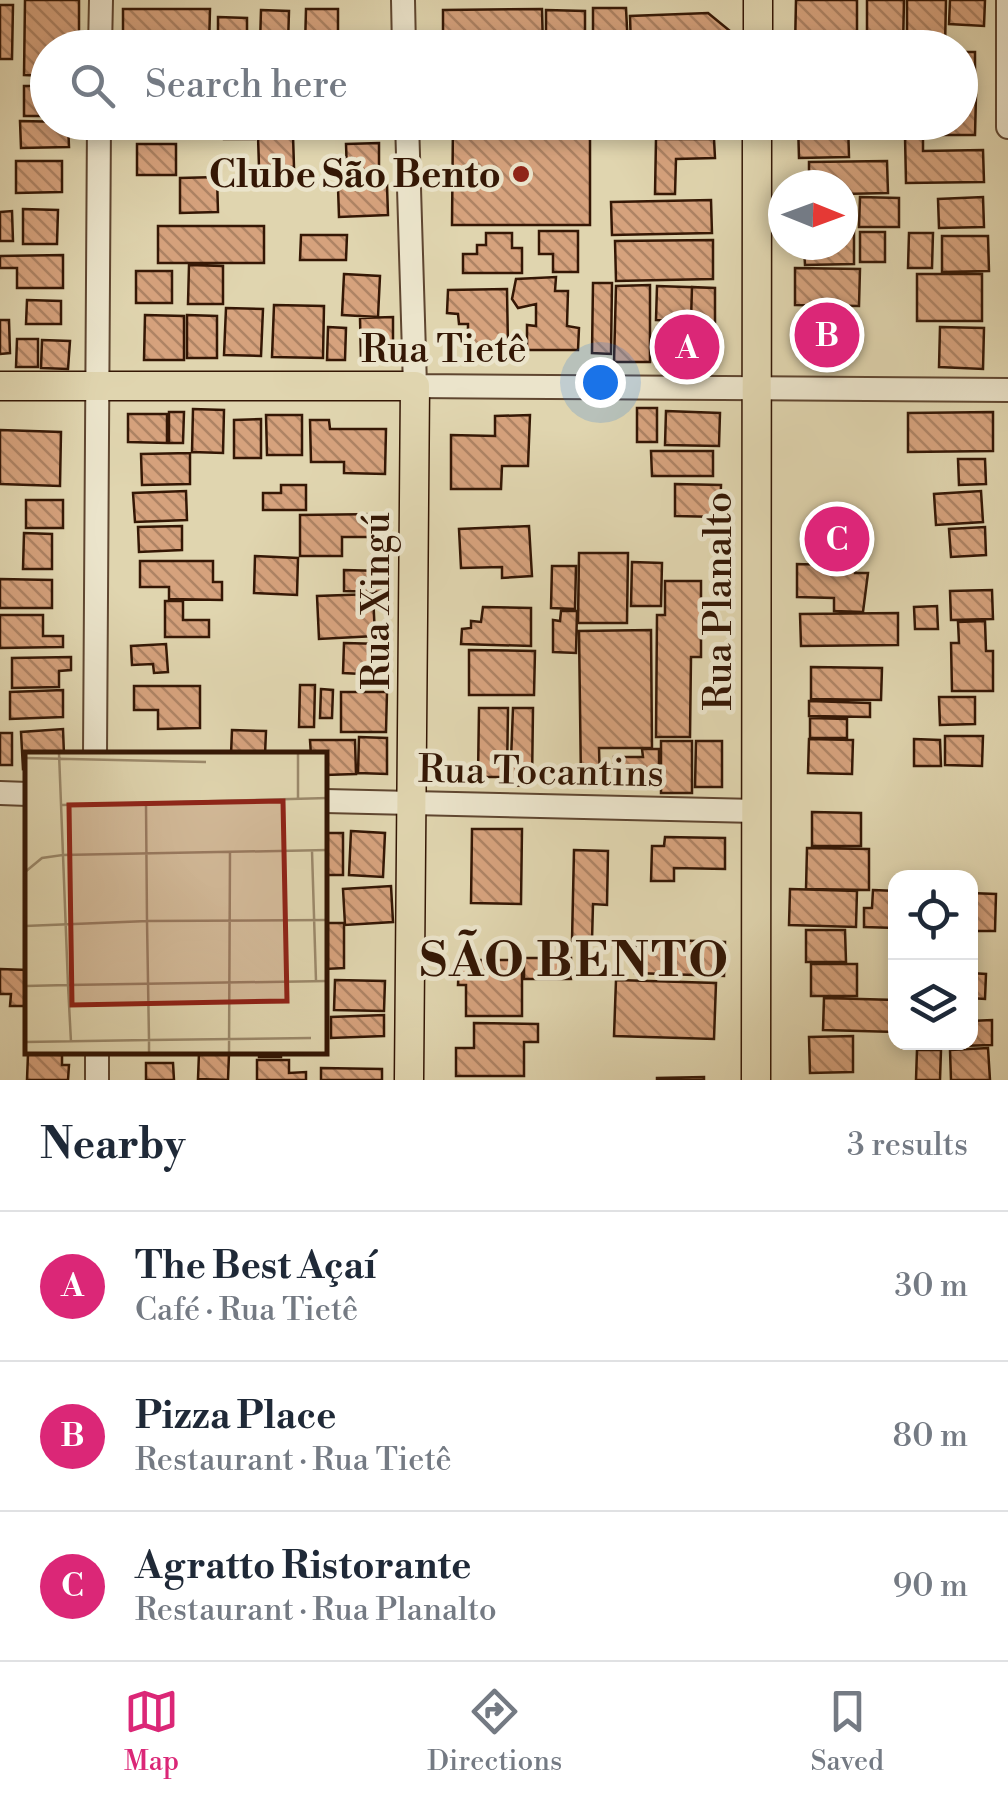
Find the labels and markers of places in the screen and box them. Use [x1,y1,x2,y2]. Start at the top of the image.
place label: Clube São Bento [209,152,501,199]
marker: Clube São Bento [510,163,532,185]
pin: B [794,298,860,372]
pin: A [654,310,720,384]
pin: C [804,502,870,576]

